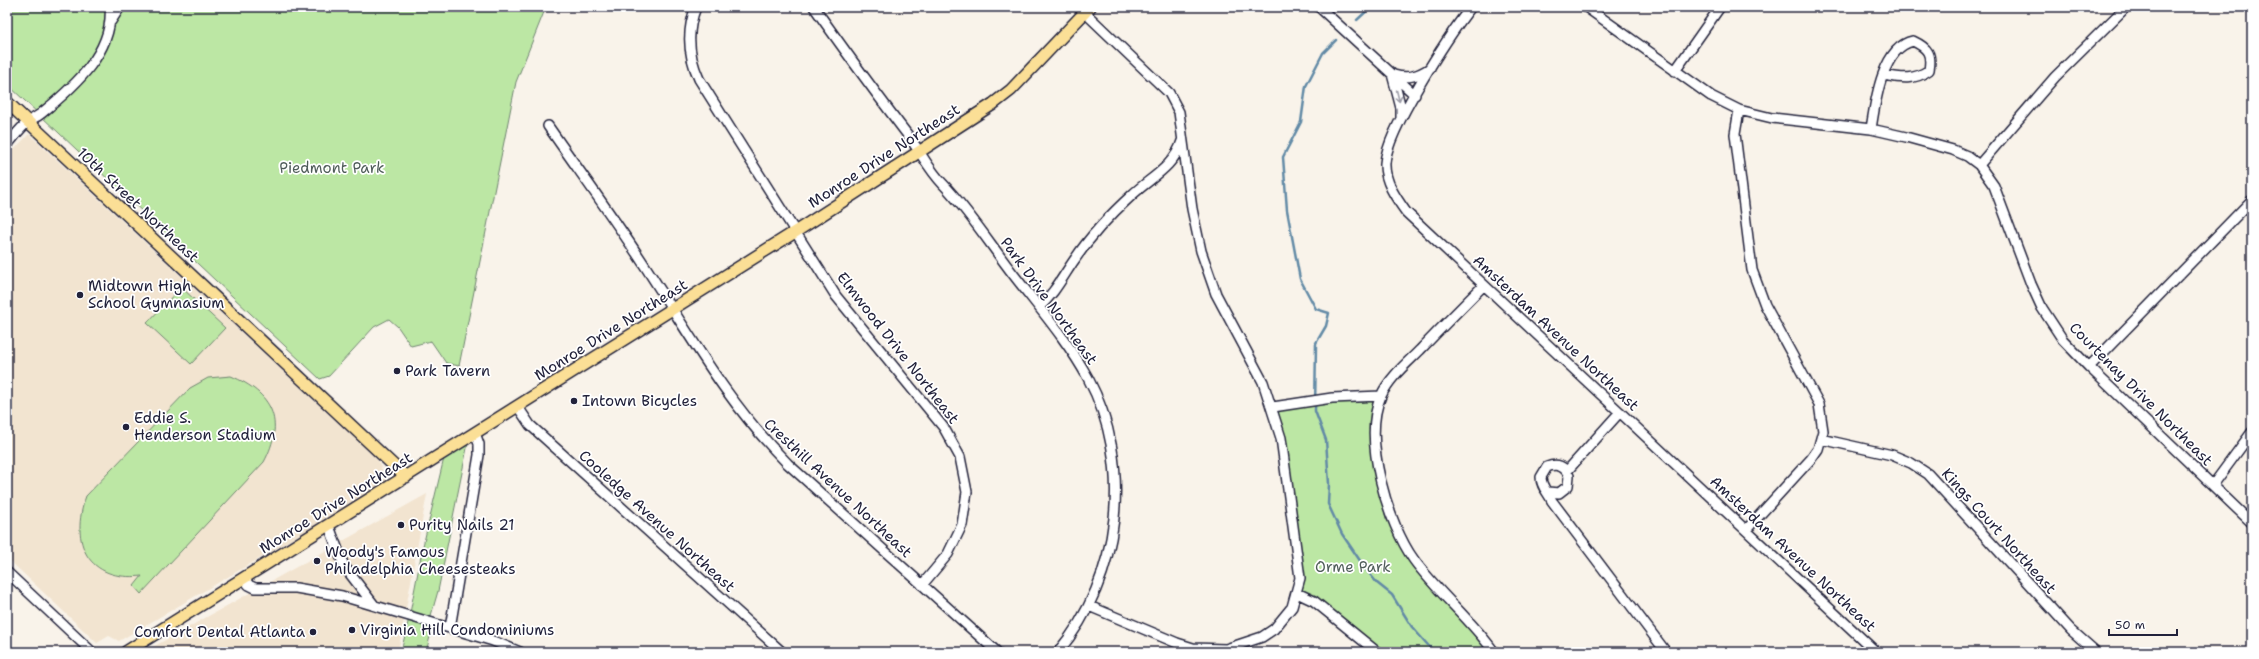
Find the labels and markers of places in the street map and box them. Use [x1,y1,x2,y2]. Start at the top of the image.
place label: Midtown High School Gymnasium [88,276,224,313]
marker: Midtown High School Gymnasium [75,290,85,300]
place label: Park Tavern [405,361,490,381]
marker: Park Tavern [392,366,402,376]
place label: Intown Bicycles [582,391,697,411]
marker: Intown Bicycles [569,396,579,406]
place label: Eddie S. Henderson Stadium [134,408,276,445]
marker: Eddie S. Henderson Stadium [121,422,131,432]
place label: Purity Nails 21 [409,515,515,535]
marker: Purity Nails 21 [396,520,406,530]
place label: Woody's Famous Philadelphia Cheesesteaks [325,542,516,579]
marker: Woody's Famous Philadelphia Cheesesteaks [312,556,322,566]
place label: Virginia Hill Condominiums [360,620,555,640]
place label: Comfort Dental Atlanta [134,622,306,642]
marker: Virginia Hill Condominiums [347,625,357,635]
marker: Comfort Dental Atlanta [308,627,318,637]

